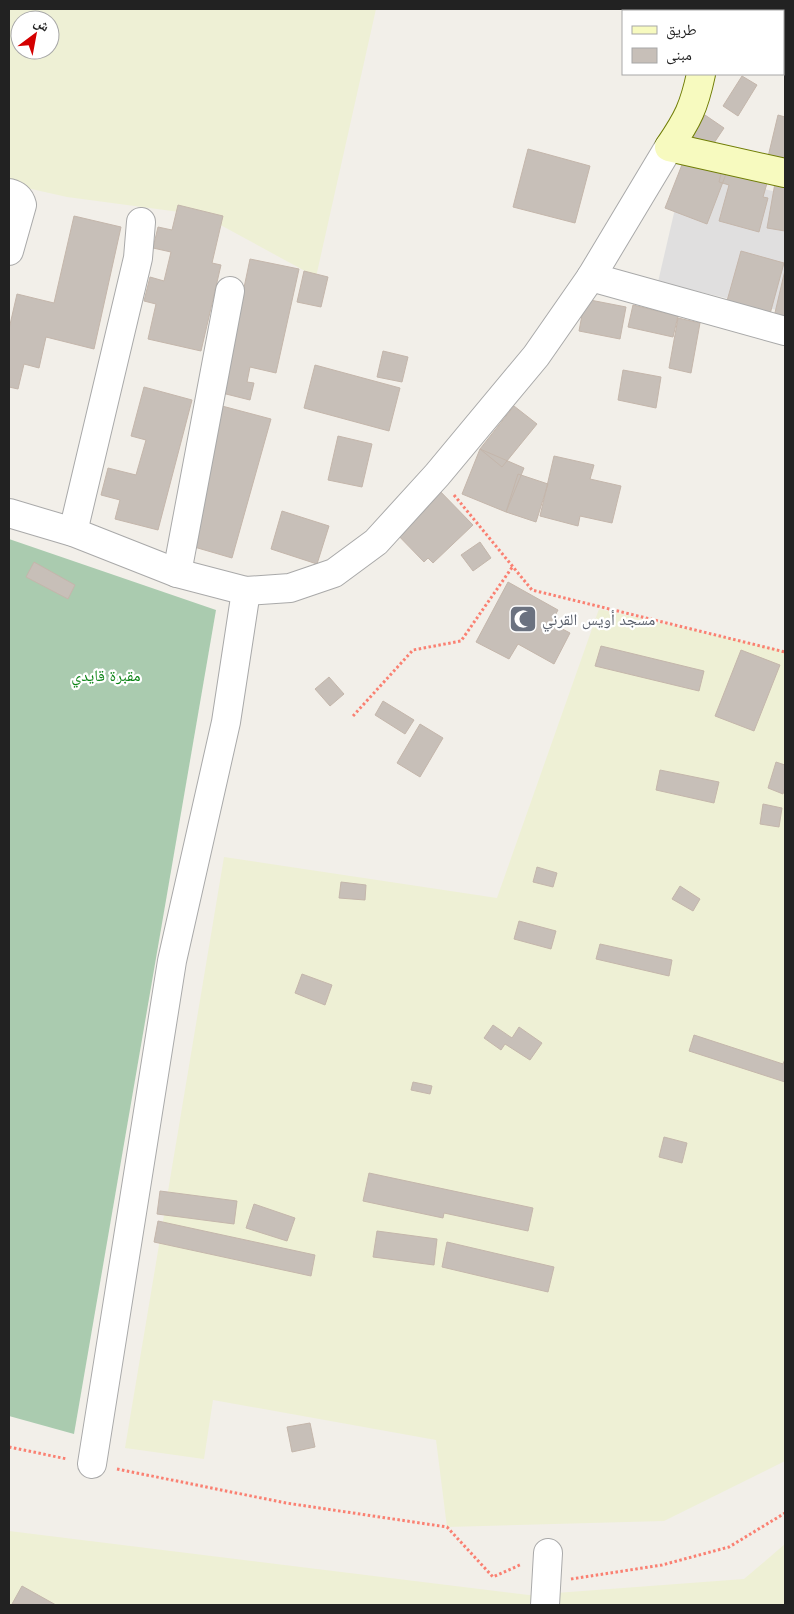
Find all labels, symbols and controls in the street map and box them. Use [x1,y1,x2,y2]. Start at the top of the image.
north arrow [10,10,60,60]
legend [622,10,784,75]
text: ش [31,13,53,36]
text: طريق [666,21,697,40]
text: مبنى [666,46,692,65]
mosque icon: مسجد أويس القرني [508,604,538,634]
place label: مسجد أويس القرني [542,610,655,632]
park label: مقبرة قايدي [71,667,141,688]

